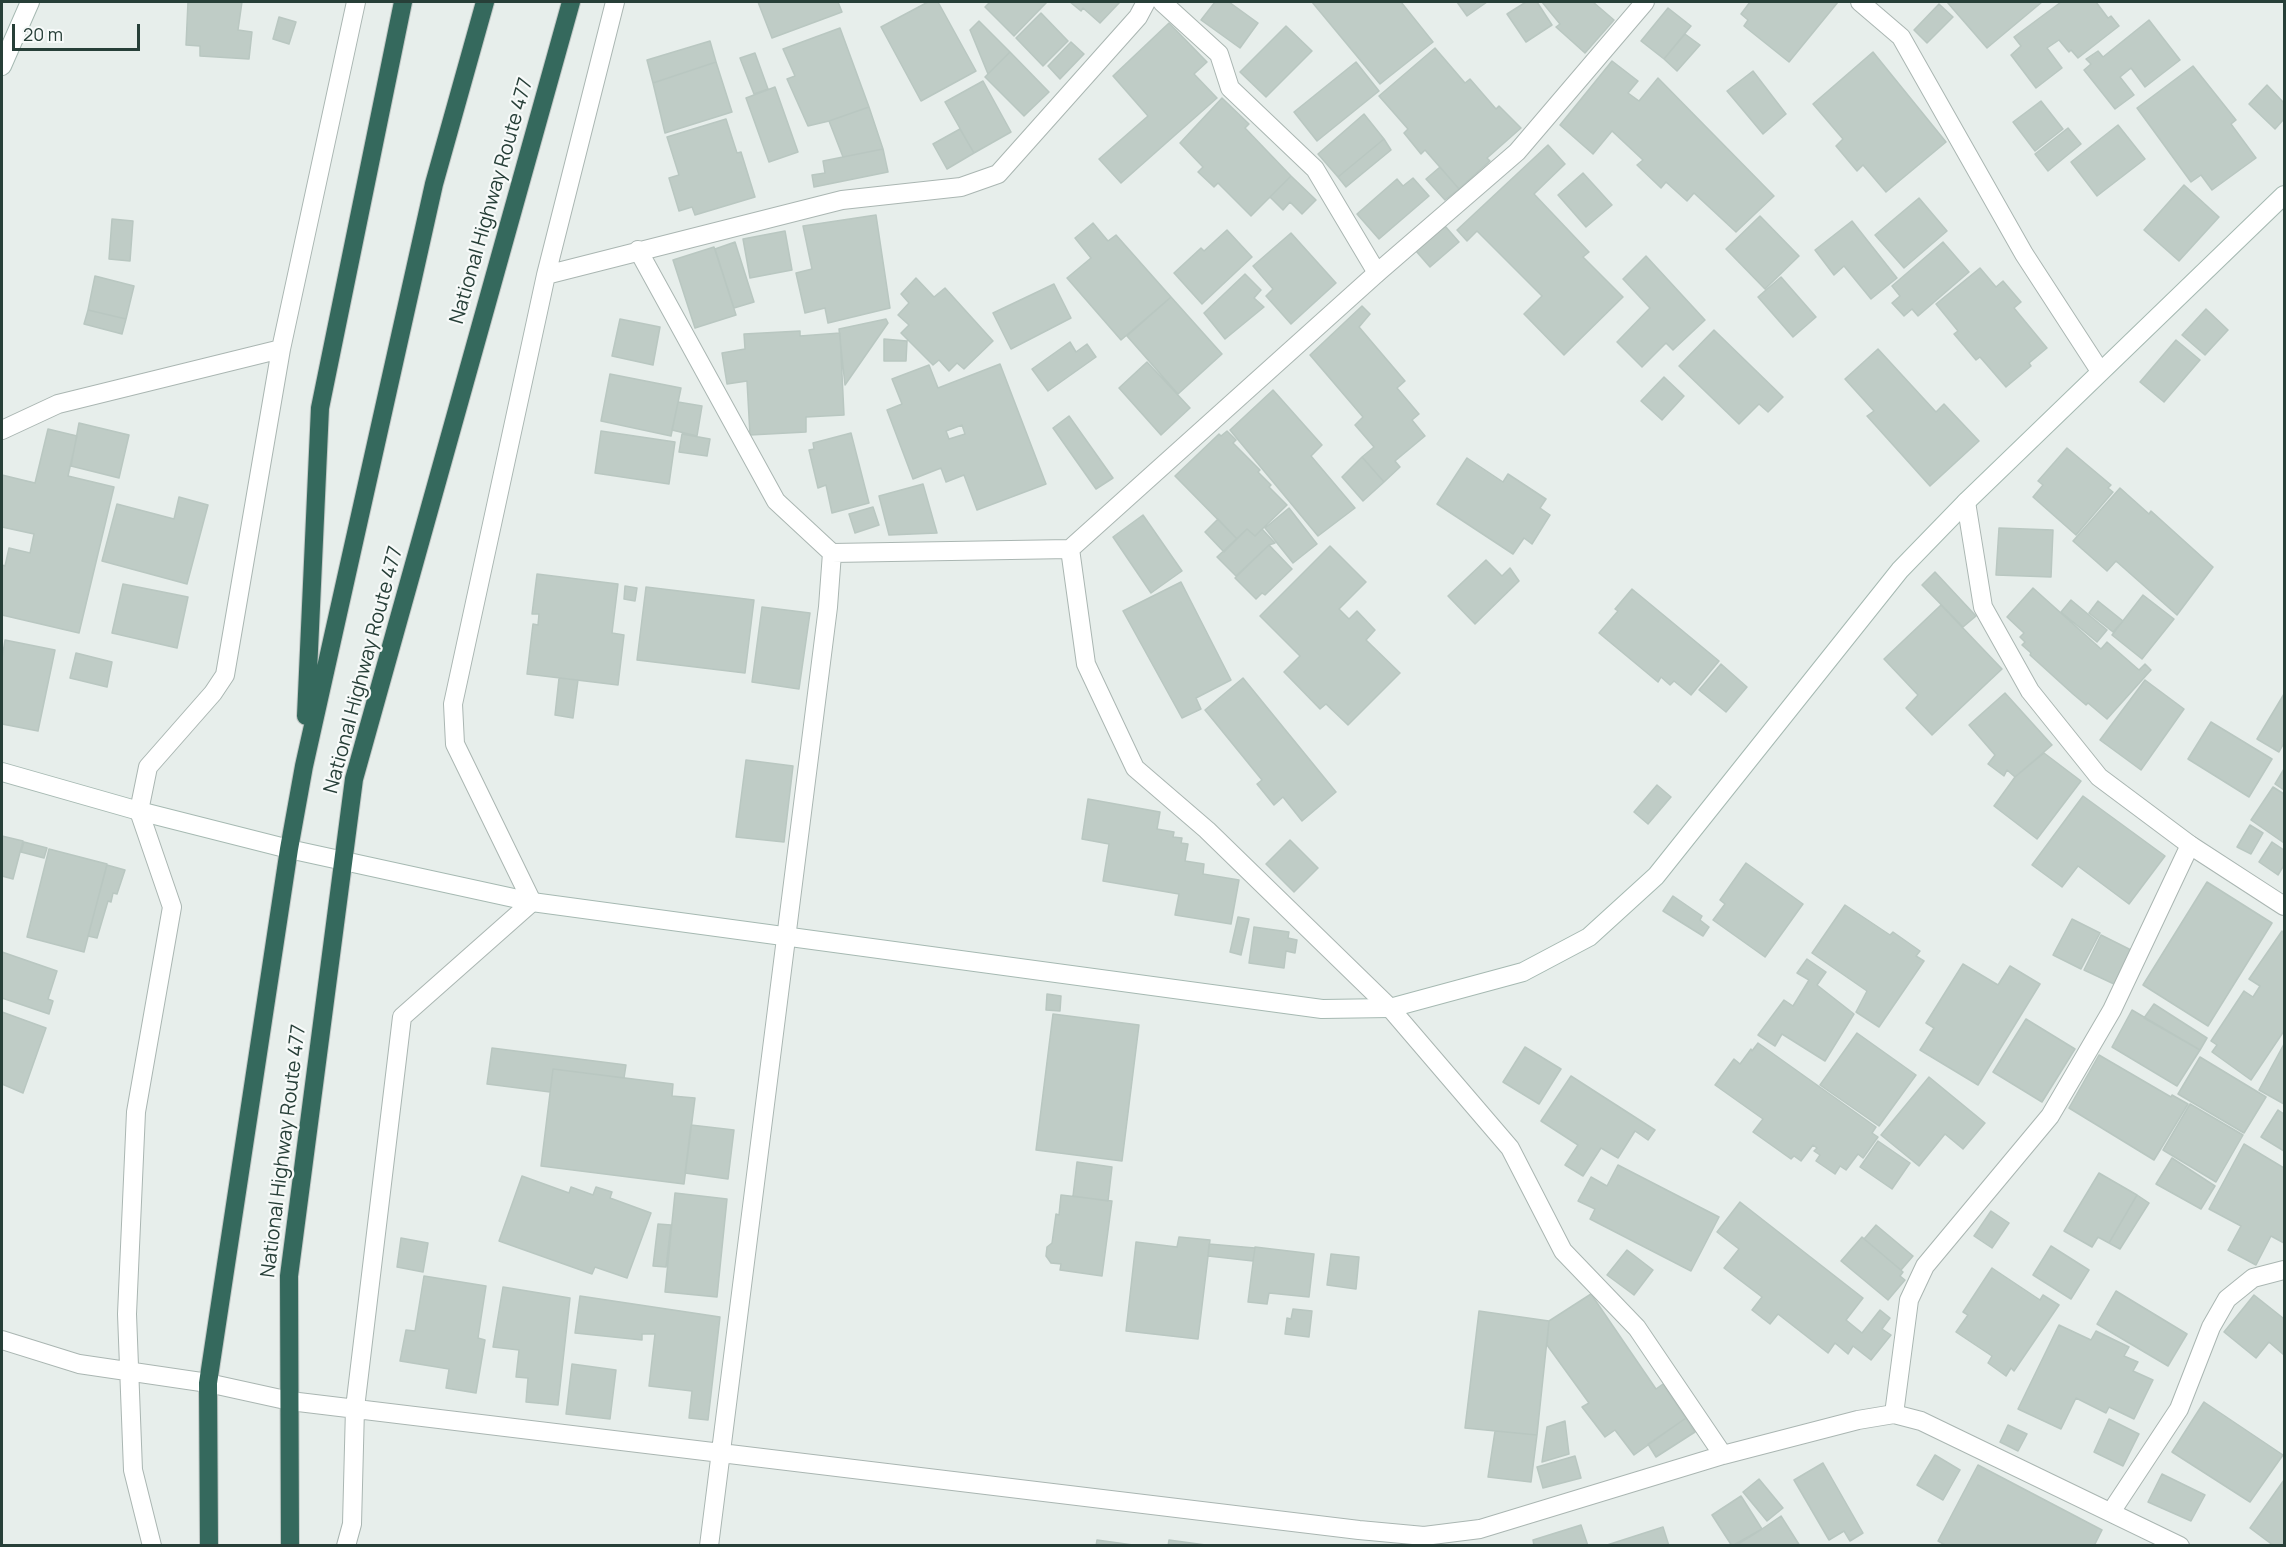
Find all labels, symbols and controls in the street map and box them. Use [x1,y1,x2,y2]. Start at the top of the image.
scale bar [15,12,142,50]
text: 20 m [23,22,63,46]
street label: National Highway Route 477 [445,75,539,327]
street label: National Highway Route 477 [319,544,409,796]
street label: National Highway Route 477 [257,1023,311,1279]

